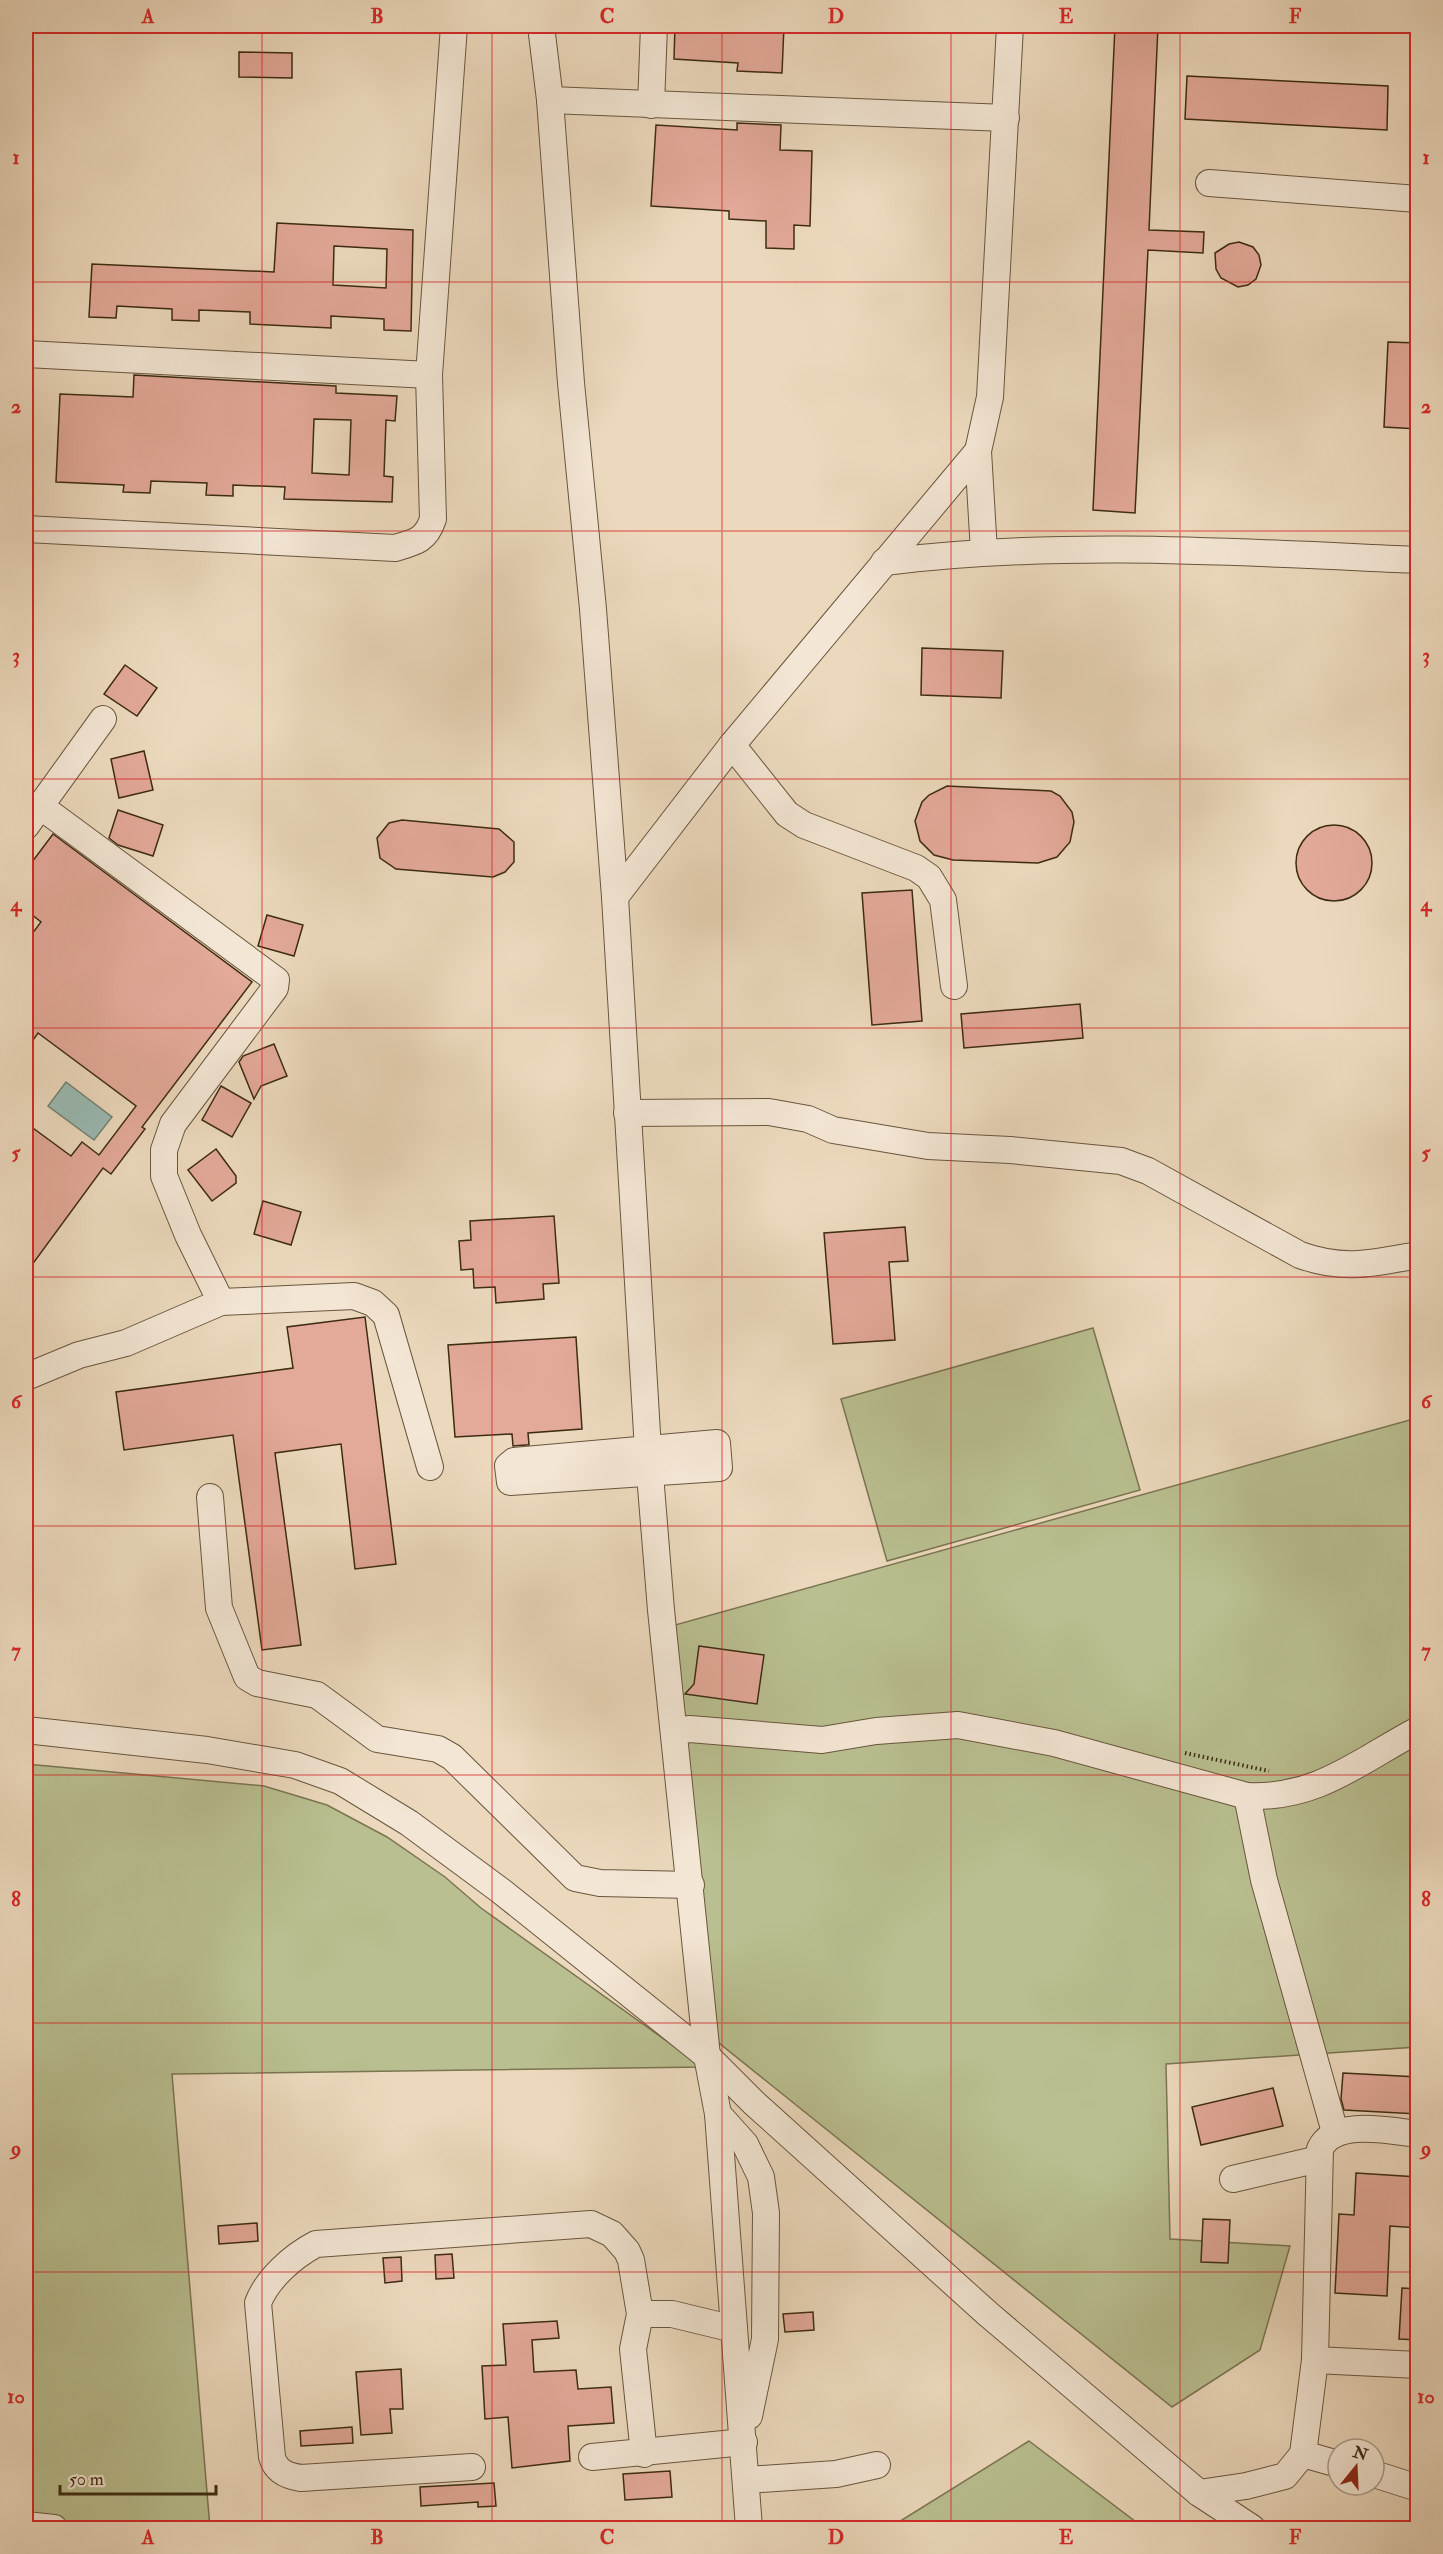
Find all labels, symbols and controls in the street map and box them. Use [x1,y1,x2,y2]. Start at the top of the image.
text: A [141,4,155,29]
text: B [370,4,384,29]
text: C [600,4,614,29]
text: D [828,4,844,29]
text: E [1059,4,1074,29]
text: F [1289,4,1302,29]
text: 1 [12,145,20,170]
text: 1 [1422,145,1430,170]
text: 2 [11,394,21,419]
text: 2 [1421,394,1431,419]
text: 3 [12,643,20,668]
text: 3 [1422,643,1430,668]
text: 4 [10,892,23,917]
text: 4 [1420,892,1433,917]
text: 5 [12,1140,22,1165]
text: 5 [1422,1140,1432,1165]
text: 6 [11,1389,23,1414]
text: 6 [1421,1389,1433,1414]
text: 7 [11,1638,21,1663]
text: 7 [1421,1638,1431,1663]
text: 8 [11,1887,21,1912]
text: 8 [1421,1887,1431,1912]
text: 9 [9,2136,21,2161]
text: 9 [1419,2136,1431,2161]
text: 10 [7,2384,25,2409]
text: 10 [1417,2384,1435,2409]
north arrow [1326,2437,1386,2497]
text: N [1349,2442,1371,2466]
scale bar [60,2458,216,2496]
text: 50 m [69,2468,104,2491]
text: A [141,2525,155,2550]
text: B [370,2525,384,2550]
text: C [600,2525,614,2550]
text: D [828,2525,844,2550]
text: E [1059,2525,1074,2550]
text: F [1289,2525,1302,2550]

